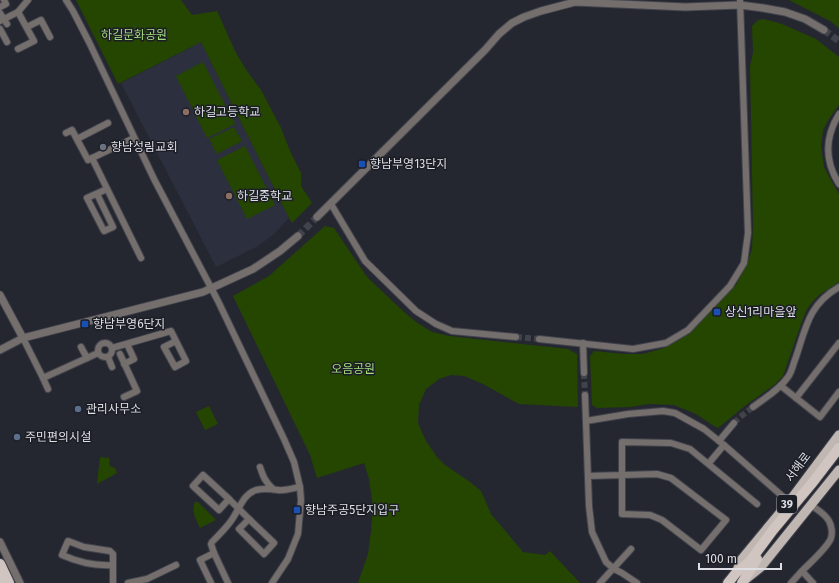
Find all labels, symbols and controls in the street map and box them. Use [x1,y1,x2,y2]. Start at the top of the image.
park label: 하길문화공원 [101,28,167,42]
place label: 하길고등학교 [194,105,260,119]
marker: 하길고등학교 [181,107,191,117]
place label: 향남성림교회 [111,140,177,154]
marker: 향남성림교회 [98,142,108,152]
place label: 향남부영13단지 [370,157,447,171]
marker: 향남부영13단지 [357,159,367,169]
place label: 하길중학교 [237,189,292,203]
marker: 하길중학교 [224,191,234,201]
place label: 상신1리마을앞 [725,305,796,319]
marker: 상신1리마을앞 [712,307,722,317]
place label: 향남부영6단지 [93,317,166,331]
marker: 향남부영6단지 [80,319,90,329]
park label: 오음공원 [331,362,375,376]
place label: 관리사무소 [86,402,141,416]
marker: 관리사무소 [73,404,83,414]
place label: 주민편의시설 [25,430,91,444]
marker: 주민편의시설 [12,432,22,442]
street label: 서해로 [782,450,814,484]
road number: 39 [777,495,797,513]
place label: 향남주공5단지입구 [305,503,399,517]
marker: 향남주공5단지입구 [292,505,302,515]
scale bar [699,545,781,571]
text: 100 m [705,552,737,566]

